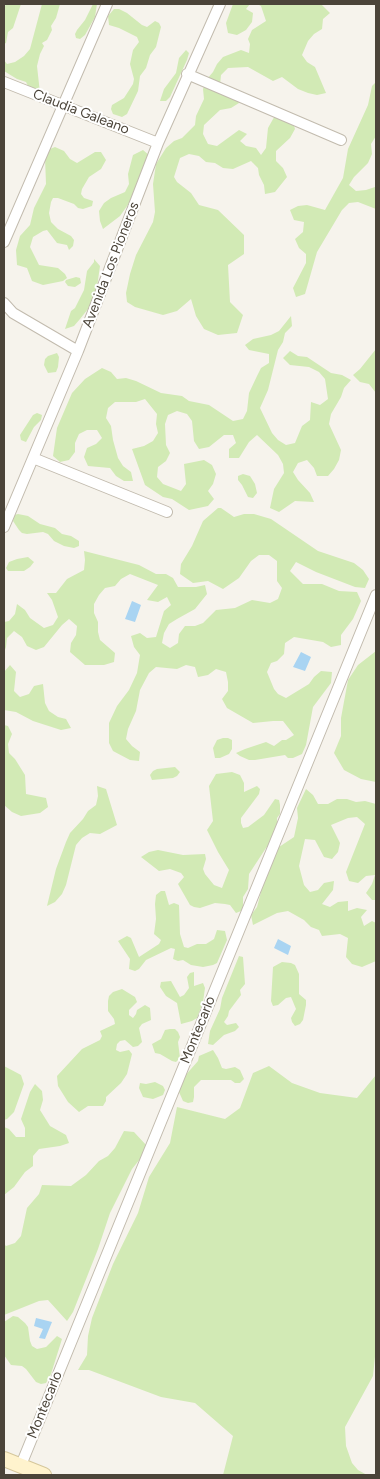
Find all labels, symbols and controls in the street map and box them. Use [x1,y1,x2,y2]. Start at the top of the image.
street label: Claudia Galeano [30,86,132,138]
street label: Avenida Los Pioneros [79,200,143,330]
street label: Montecarlo [177,994,219,1066]
street label: Montecarlo [24,1369,66,1441]

